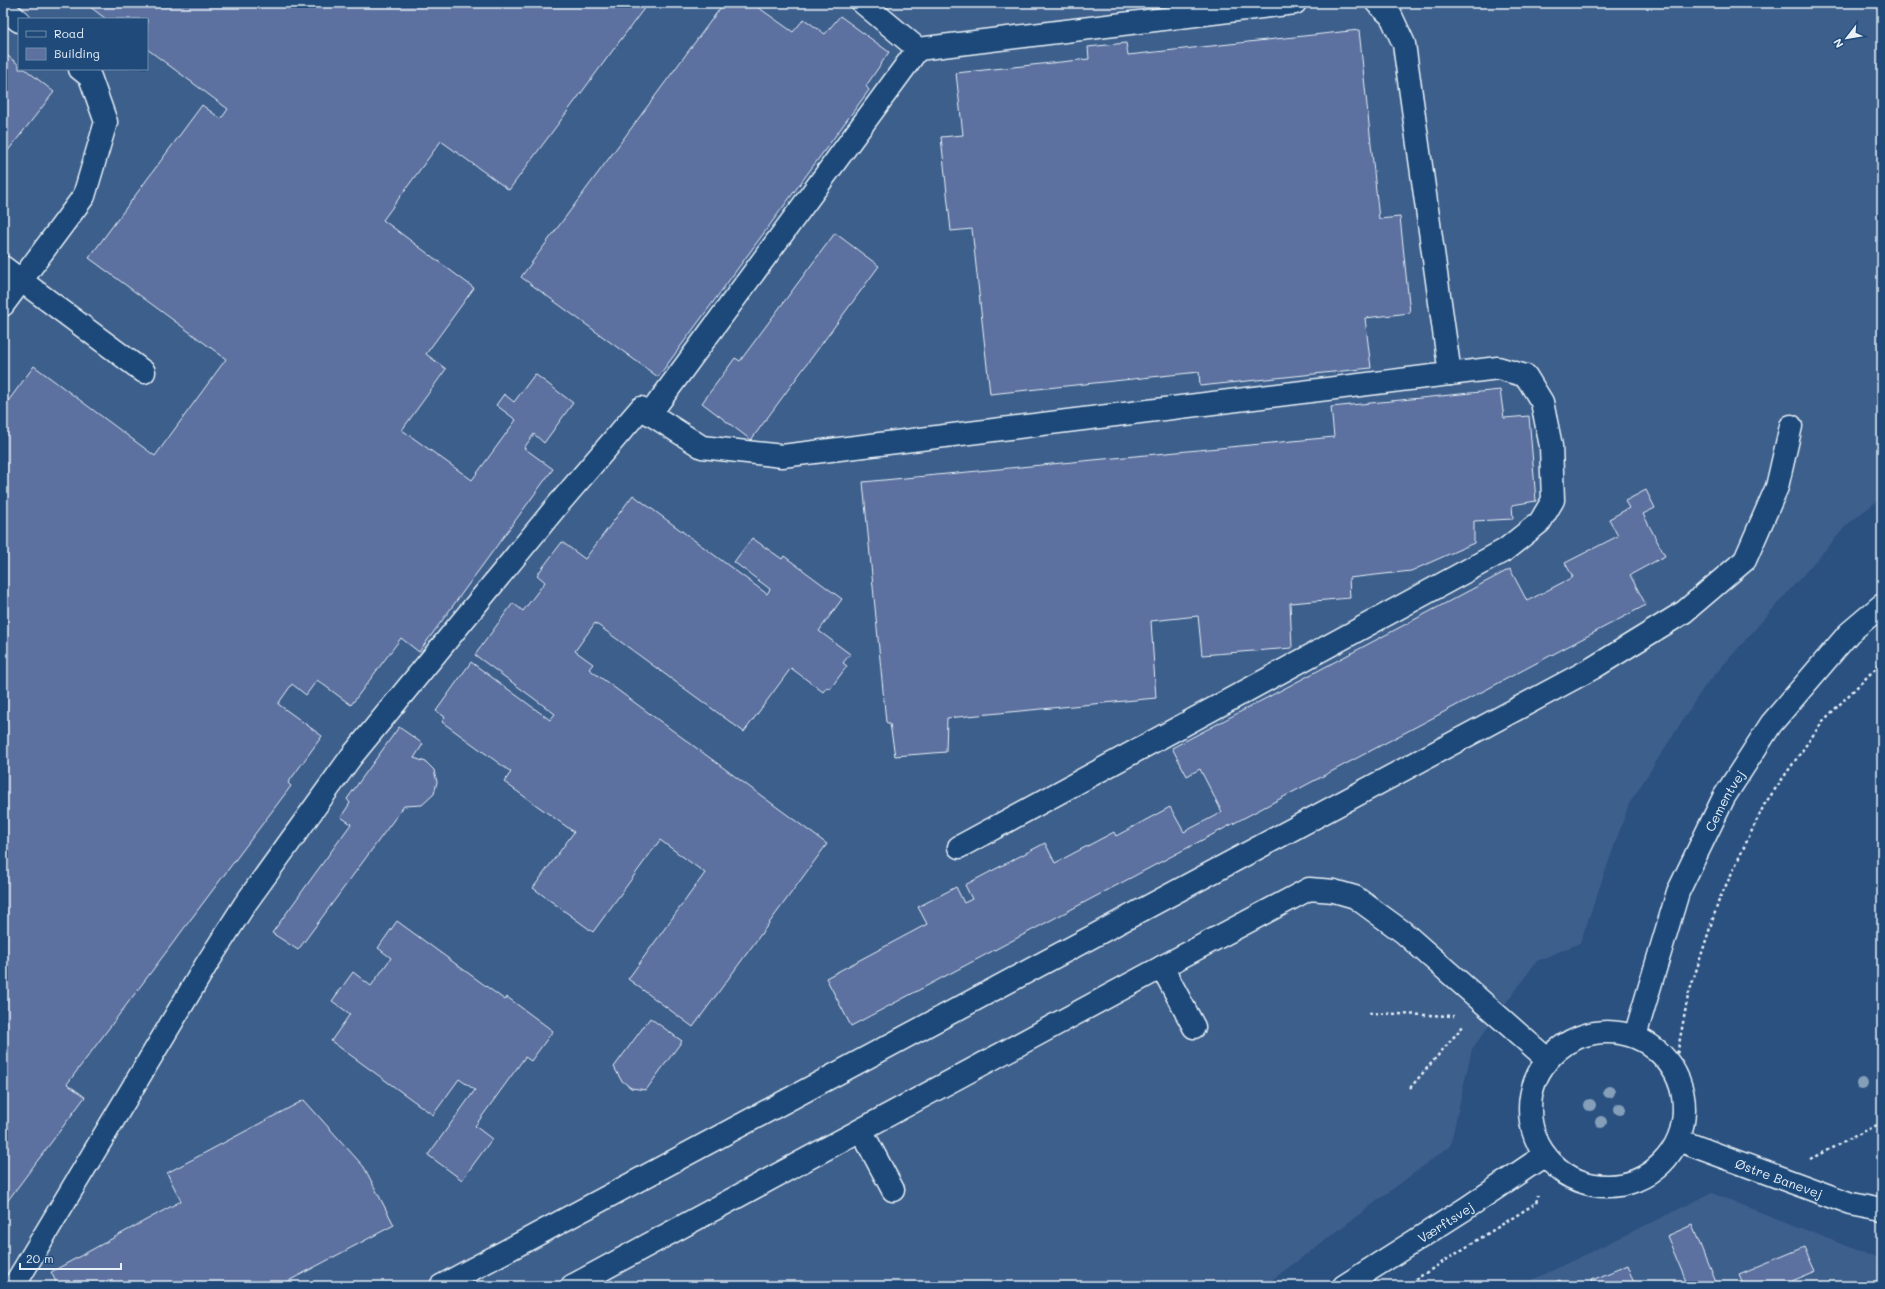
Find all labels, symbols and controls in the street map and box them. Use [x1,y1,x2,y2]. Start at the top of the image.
legend [18,18,148,70]
north arrow [1827,18,1867,58]
text: Road [54,25,84,41]
text: N [1829,36,1847,51]
text: Building [54,45,100,61]
street label: Cementvej [1700,766,1748,834]
street label: Østre Banevej [1733,1154,1825,1201]
street label: Værftsvej [1414,1197,1477,1246]
scale bar [20,1245,121,1271]
text: 20 m [26,1250,54,1266]

